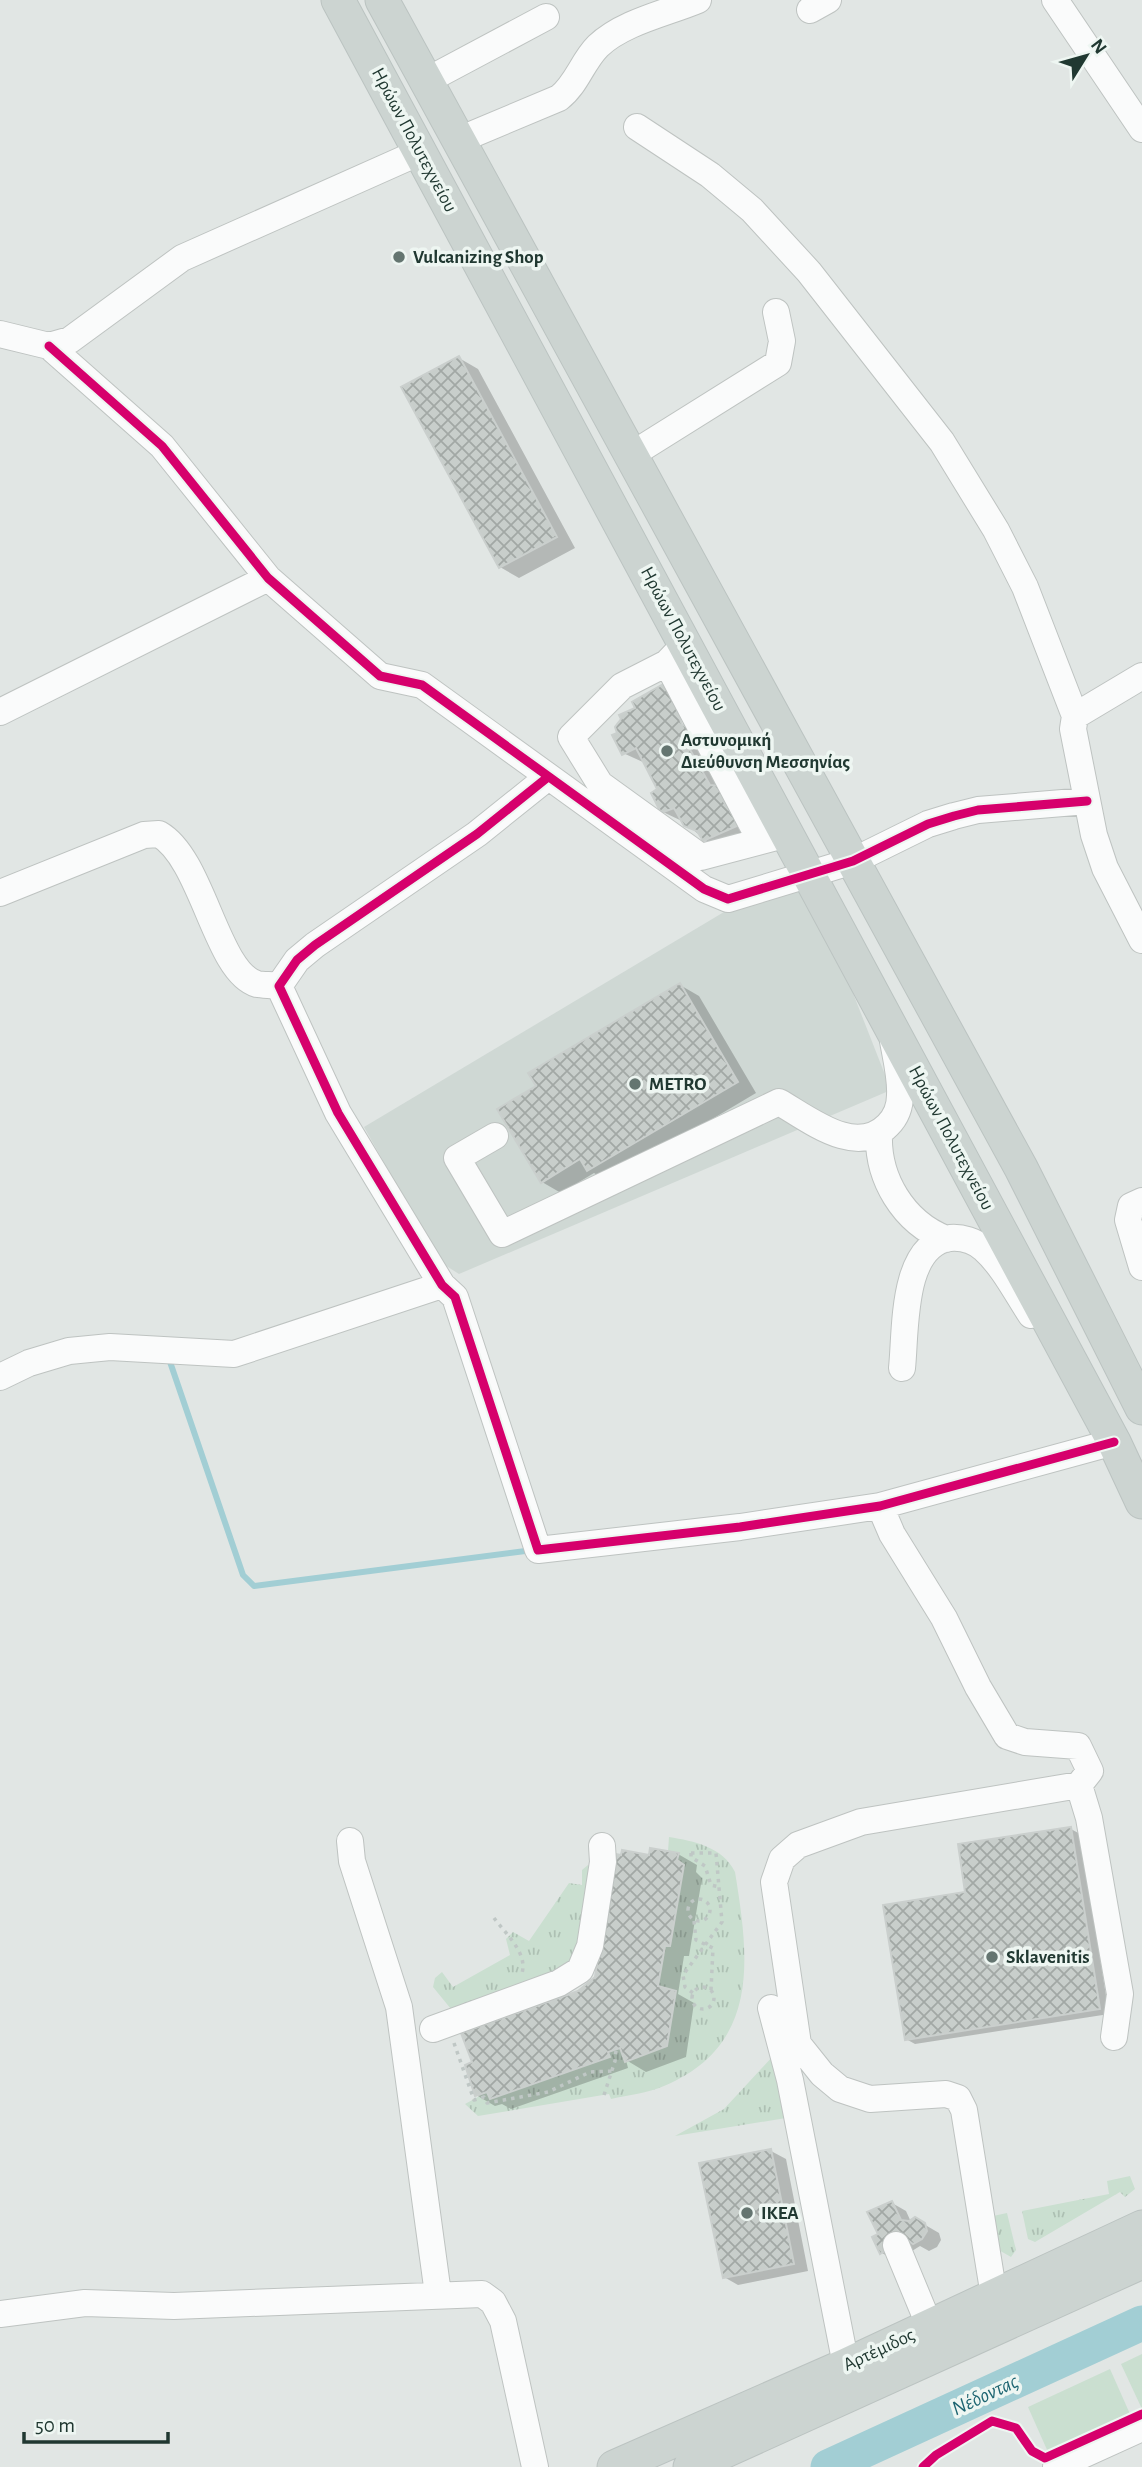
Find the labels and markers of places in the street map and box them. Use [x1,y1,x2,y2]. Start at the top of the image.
place label: Vulcanizing Shop [413,248,544,267]
marker: Vulcanizing Shop [391,249,407,265]
place label: Αστυνομική Διεύθυνση Μεσσηνίας [681,731,851,772]
marker: Αστυνομική Διεύθυνση Μεσσηνίας [659,743,675,759]
place label: METRO [649,1075,707,1094]
marker: METRO [627,1076,643,1092]
place label: Sklavenitis [1006,1948,1090,1967]
marker: Sklavenitis [984,1949,1000,1965]
place label: IKEA [761,2204,799,2223]
marker: IKEA [739,2205,755,2221]

